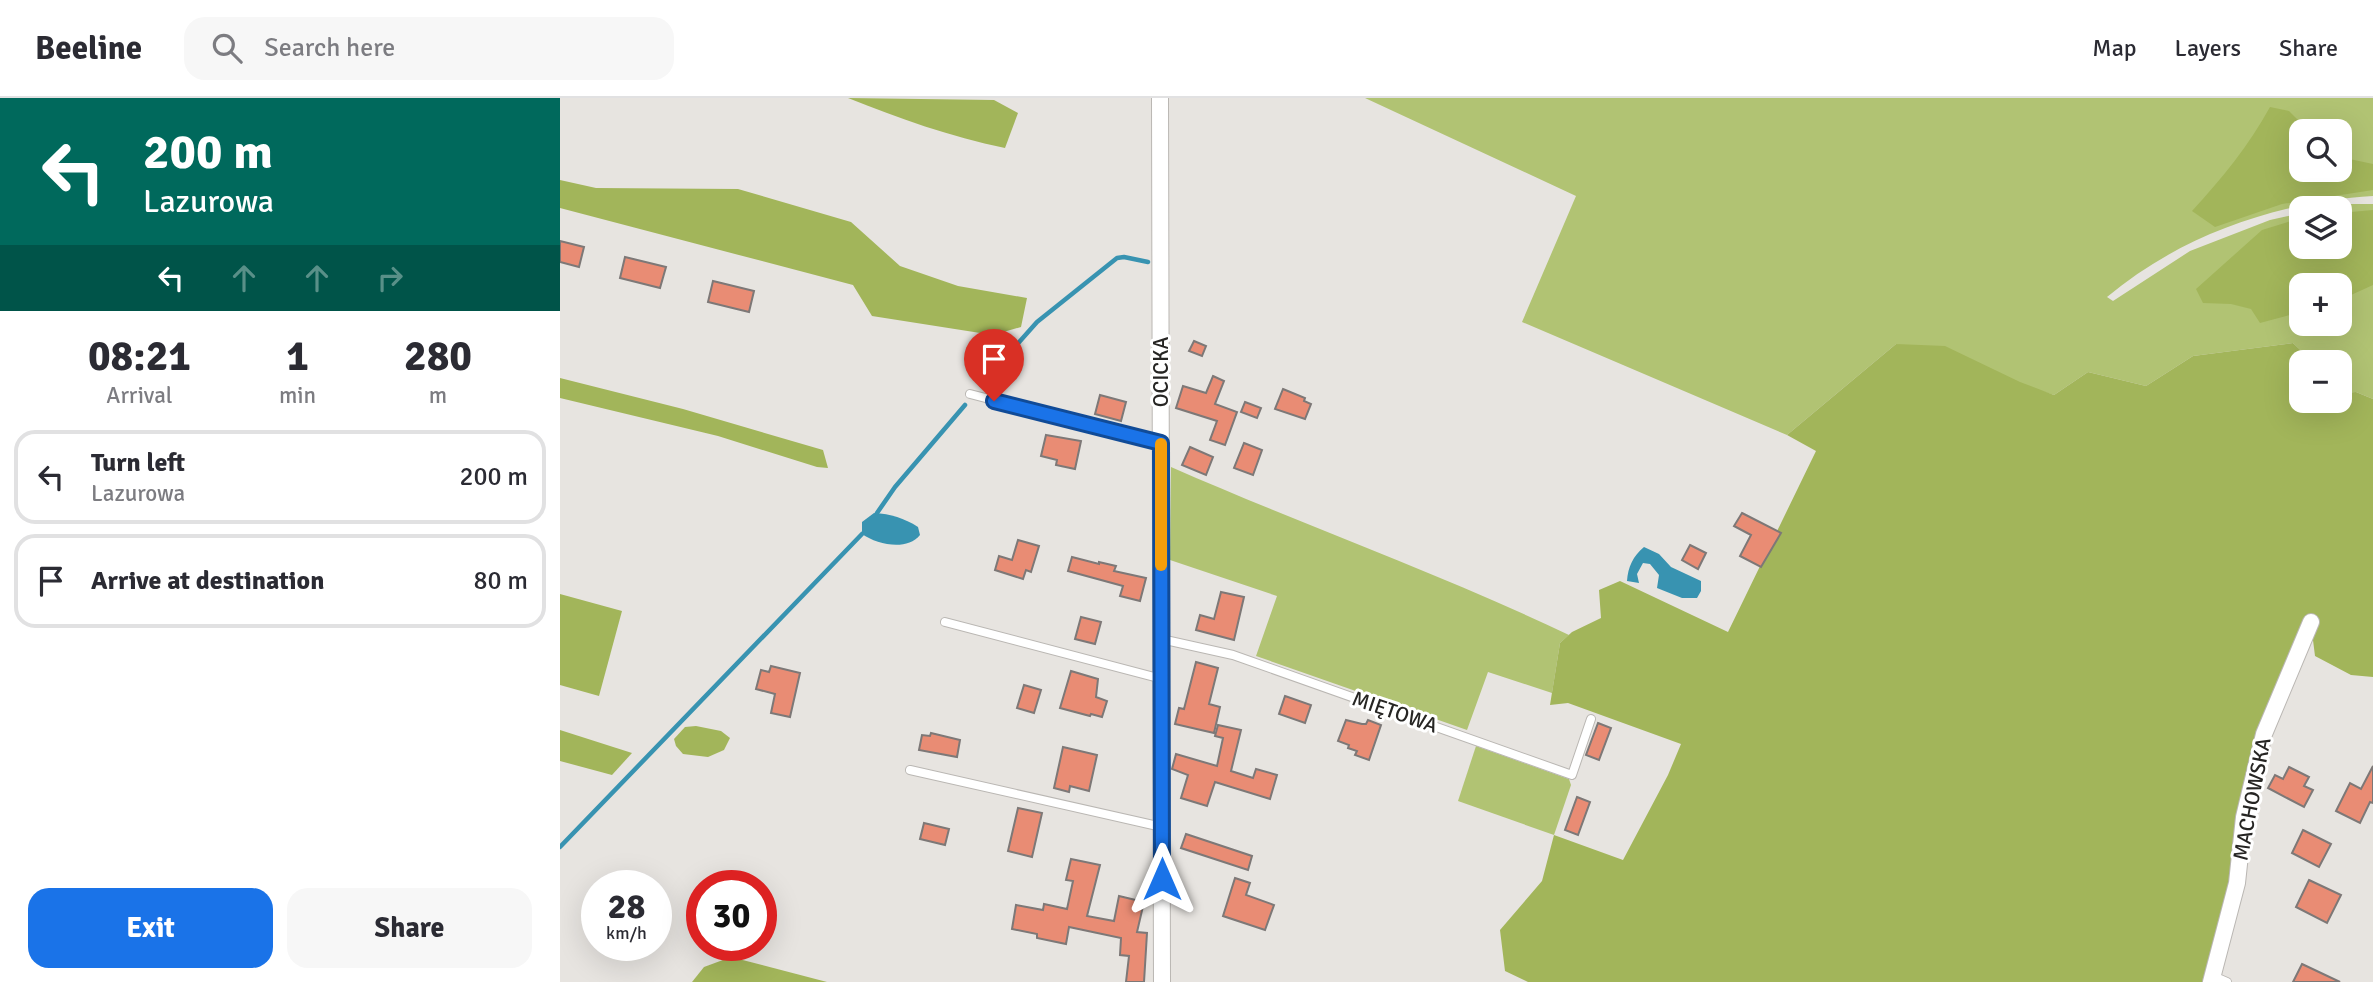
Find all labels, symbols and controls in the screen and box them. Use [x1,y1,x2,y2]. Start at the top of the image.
search box [184,17,674,80]
text: Beeline [35,28,142,69]
icon: search [208,29,246,67]
text: Search here [264,32,395,64]
text: Map [2092,33,2137,63]
text: Layers [2175,33,2241,63]
text: Share [2279,33,2338,63]
map controls [2289,119,2352,413]
button: search [2289,119,2352,182]
text: 200 m [143,122,273,182]
icon: left [28,126,119,217]
text: Lazurowa [143,182,274,221]
button: layers [2289,196,2352,259]
icon: left [152,259,190,297]
icon: ahead [225,259,263,297]
icon: ahead [298,259,336,297]
icon: right [371,259,409,297]
button: + [2289,273,2352,336]
pin [964,329,1024,401]
text: 08:21 [88,331,191,382]
text: 1 [286,331,309,382]
text: 280 [404,331,472,382]
street label: OCICKA [1148,336,1174,407]
icon: arrive [975,340,1013,378]
button: − [2289,350,2352,413]
text: Arrival [106,381,173,410]
text: min [279,381,316,410]
text: m [429,381,447,410]
text: Turn left [91,447,185,479]
icon: left [32,458,70,496]
text: 200 m [459,461,528,493]
text: Lazurowa [91,479,185,508]
icon: arrive [32,562,70,600]
text: Arrive at destination [91,565,324,597]
text: 80 m [473,565,528,597]
street label: MIĘTOWA [1349,685,1441,739]
street label: MACHOWSKA [2227,735,2277,863]
position arrow [1125,842,1199,916]
speed limit sign: 30 [686,870,777,961]
text: 28 [608,885,645,928]
button: Exit [28,888,273,968]
button: Share [287,888,532,968]
text: km/h [606,922,647,944]

